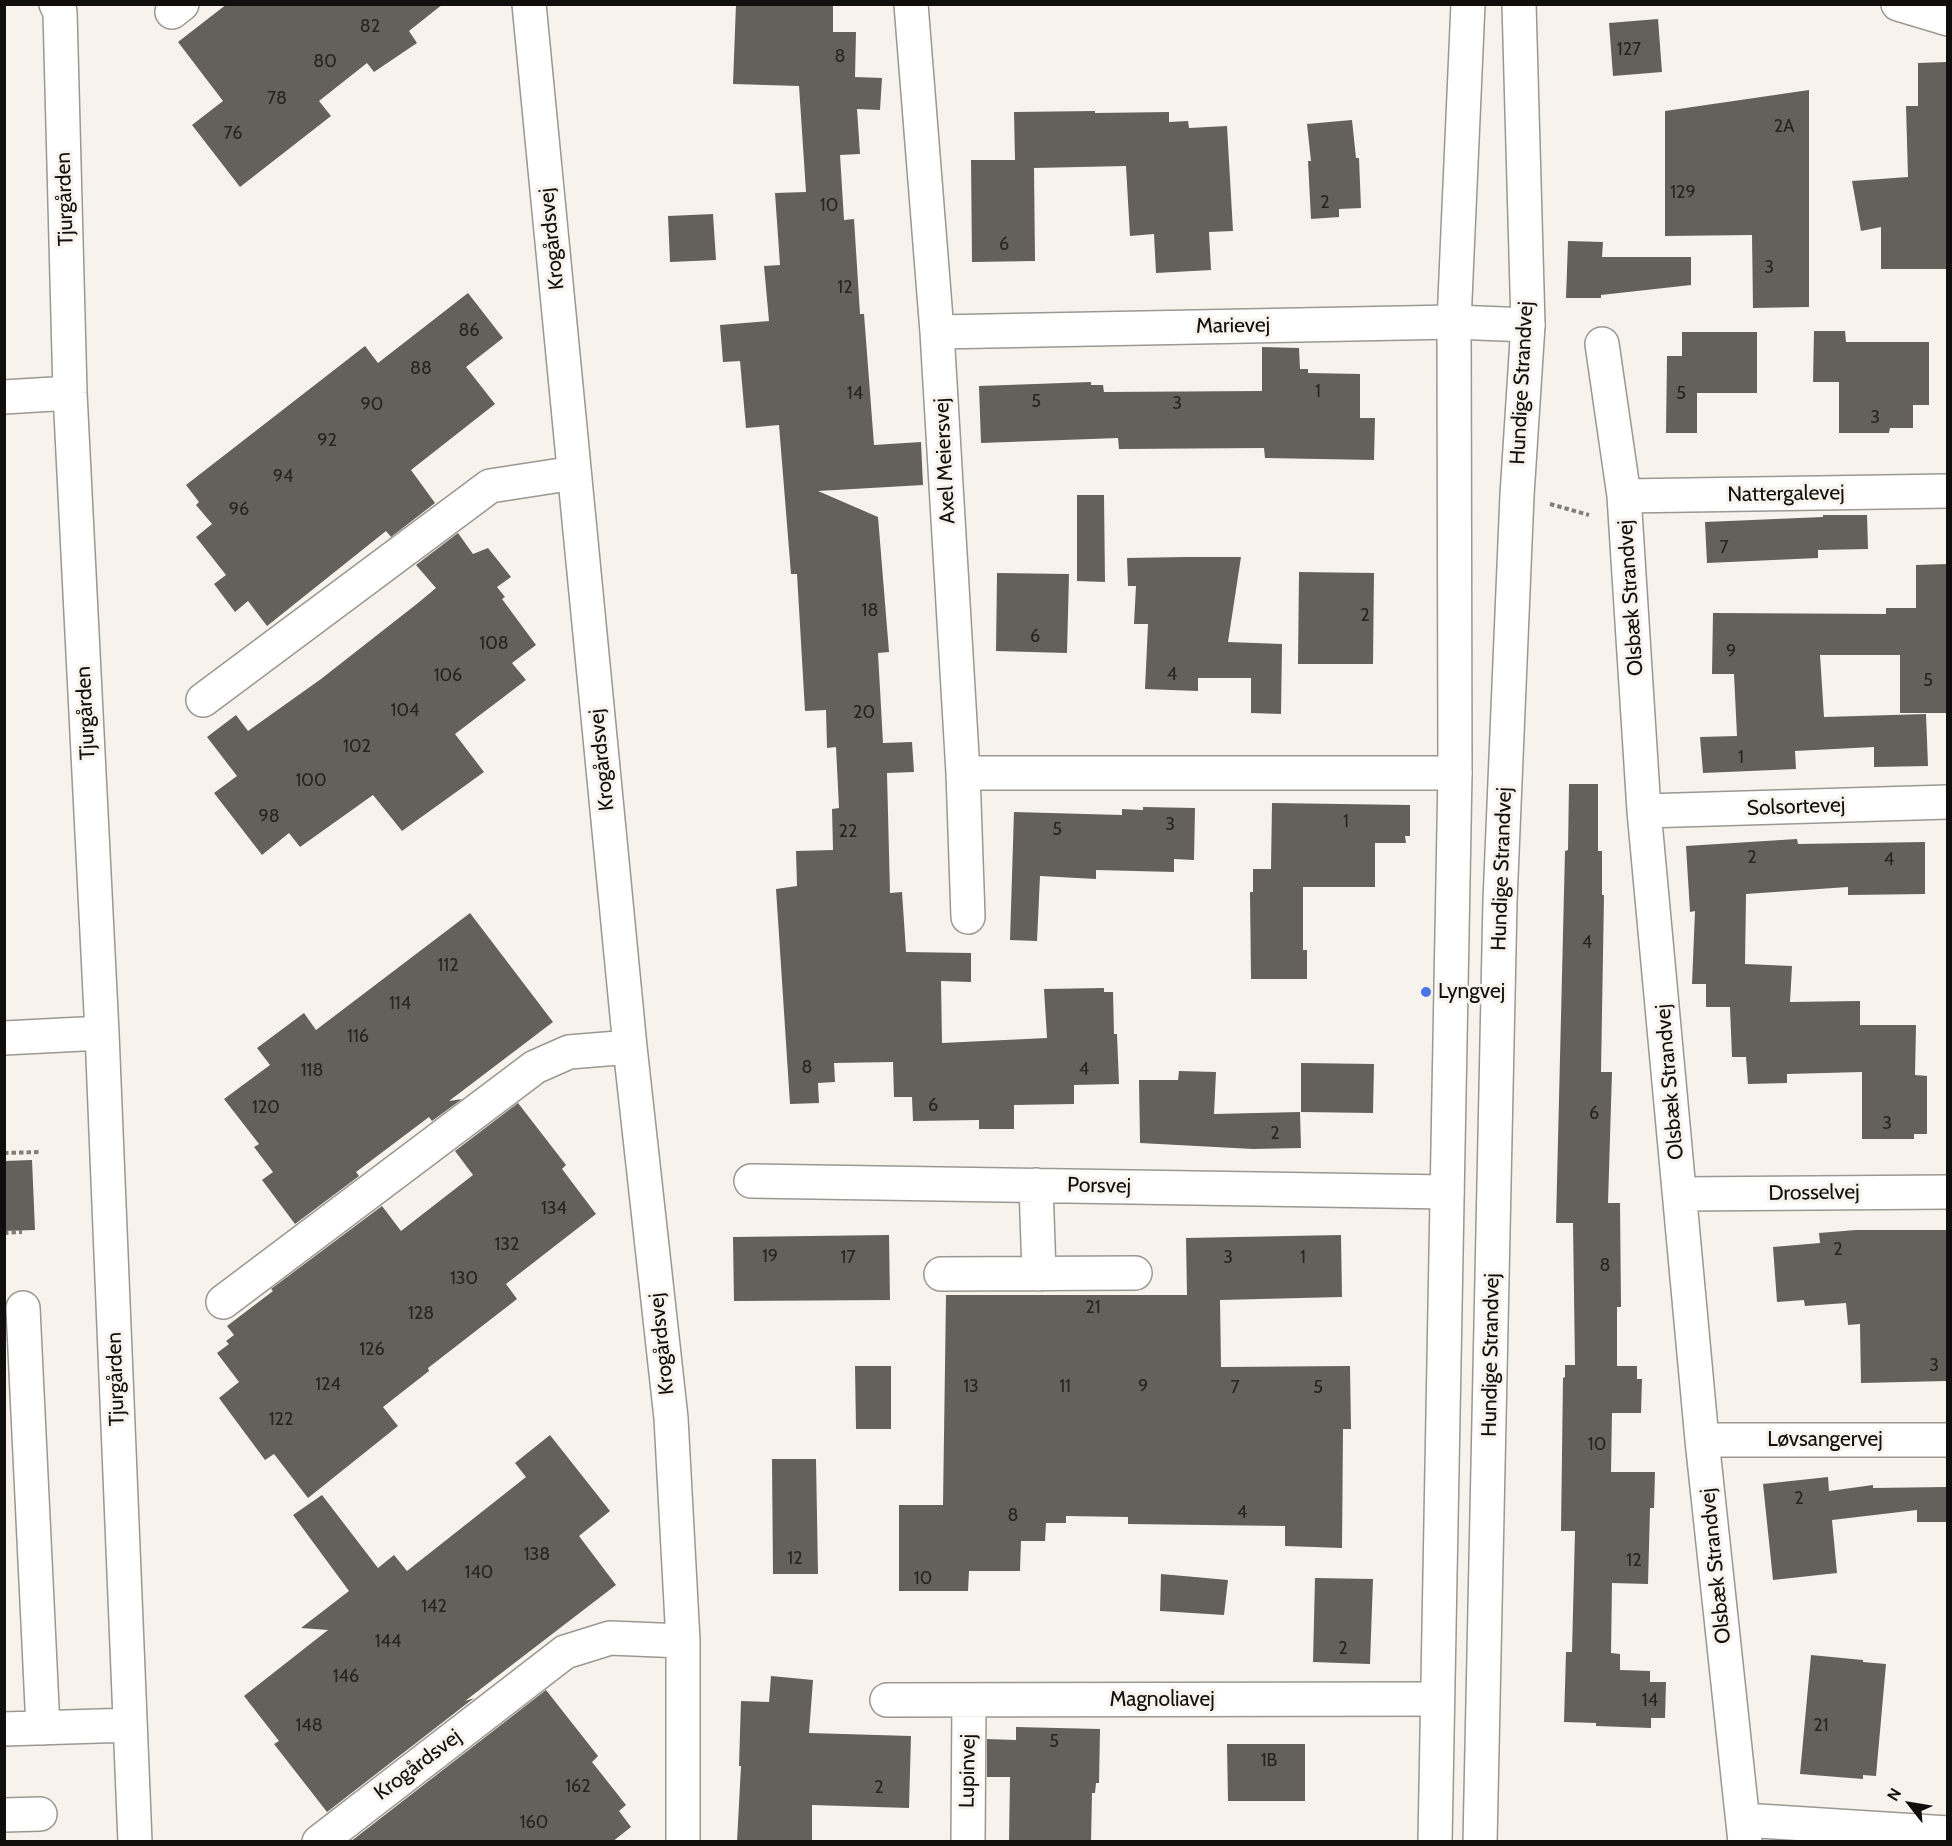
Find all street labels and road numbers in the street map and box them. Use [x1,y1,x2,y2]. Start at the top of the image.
street label: Tjurgården [51,152,79,246]
street label: Krogårdsvej [534,187,570,291]
street label: Hundige Strandvej [1505,301,1539,465]
street label: Marievej [1196,313,1270,339]
street label: Axel Meiersvej [929,397,961,525]
street label: Nattergalevej [1727,480,1845,508]
street label: Olsbæk Strandvej [1613,519,1649,677]
street label: Tjurgården [71,665,101,761]
street label: Krogårdsvej [584,708,620,812]
street label: Hundige Strandvej [1487,787,1517,951]
street label: Solsortevej [1746,793,1846,821]
street label: Olsbæk Strandvej [1651,1003,1689,1161]
street label: Porsvej [1067,1173,1131,1199]
street label: Drosselvej [1768,1180,1860,1206]
street label: Hundige Strandvej [1477,1273,1505,1437]
street label: Krogårdsvej [644,1292,680,1396]
street label: Tjurgården [102,1332,130,1426]
street label: Løvsangervej [1767,1427,1883,1453]
street label: Olsbæk Strandvej [1695,1487,1737,1645]
street label: Magnoliavej [1109,1687,1215,1713]
street label: Krogårdsvej [370,1724,466,1806]
street label: Lupinvej [955,1734,981,1808]

